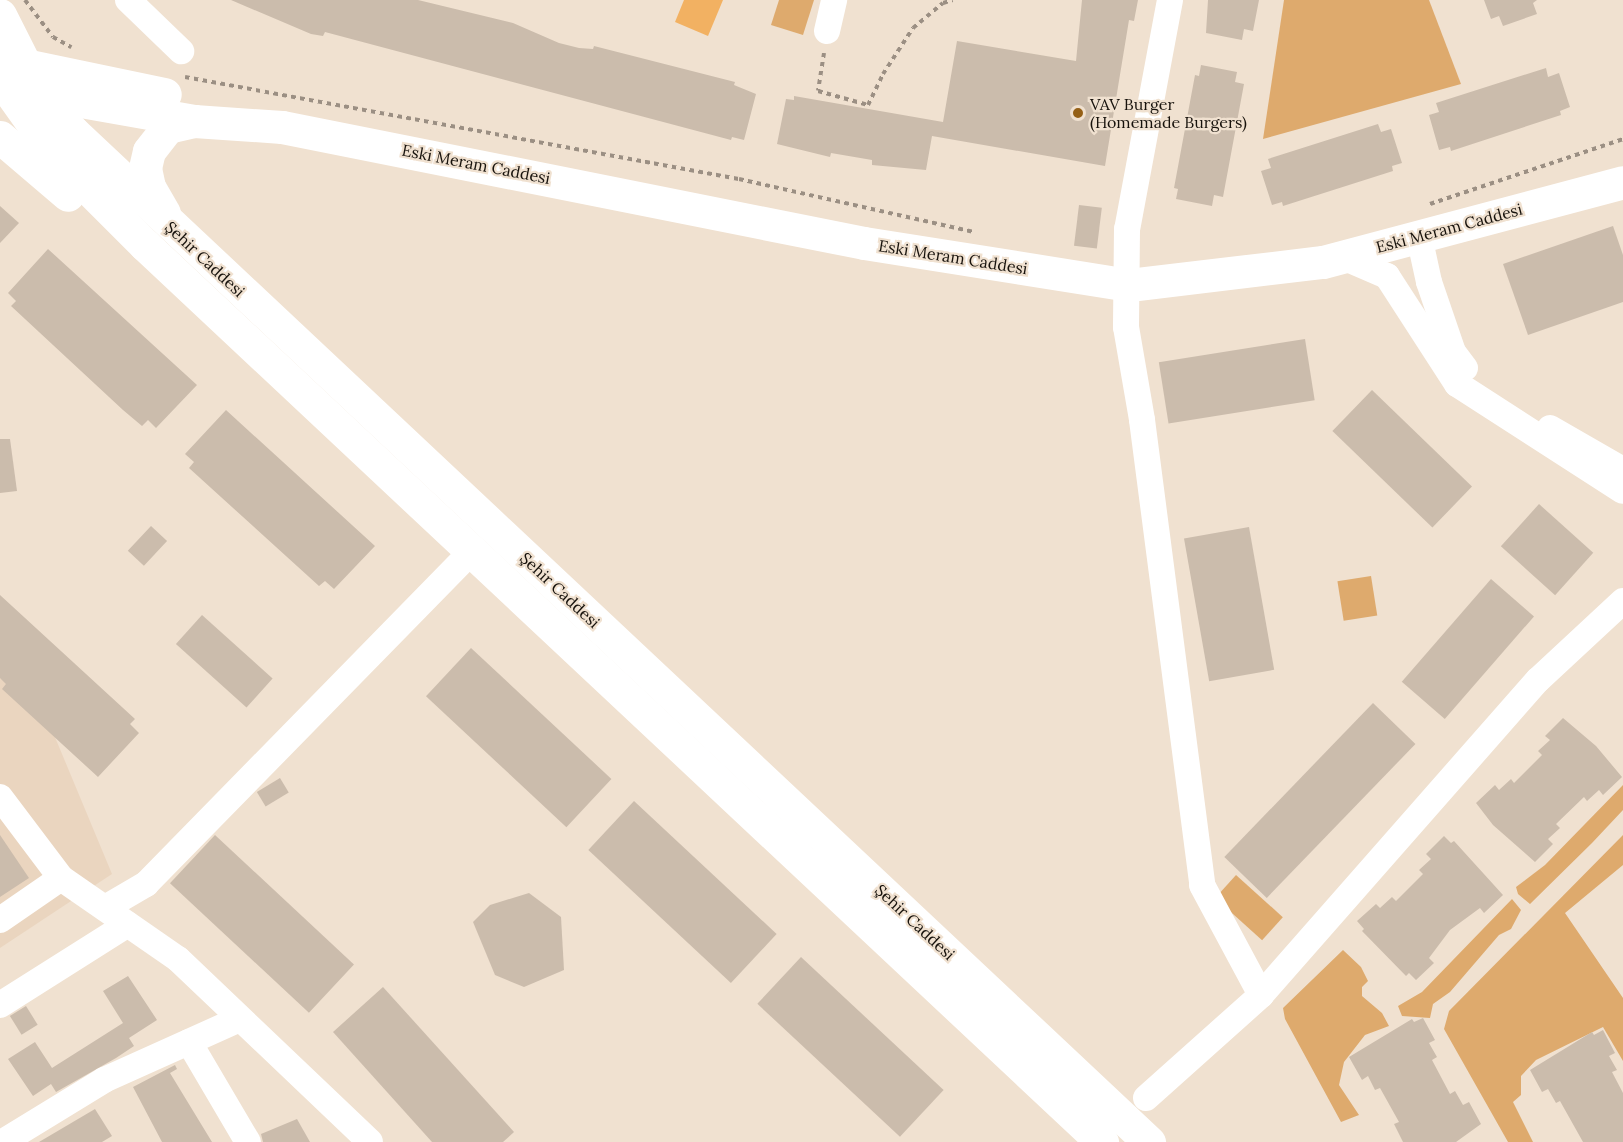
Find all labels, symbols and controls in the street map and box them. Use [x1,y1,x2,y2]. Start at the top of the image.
place label: VAV Burger (Homemade Burgers) [1090,94,1247,132]
marker: VAV Burger (Homemade Burgers) [1071,106,1085,120]
street label: Eski Meram Caddesi [400,140,552,188]
street label: Eski Meram Caddesi [1374,199,1524,257]
street label: Şehir Caddesi [161,217,249,301]
street label: Eski Meram Caddesi [877,236,1029,278]
street label: Şehir Caddesi [516,548,604,632]
street label: Şehir Caddesi [871,880,959,964]

